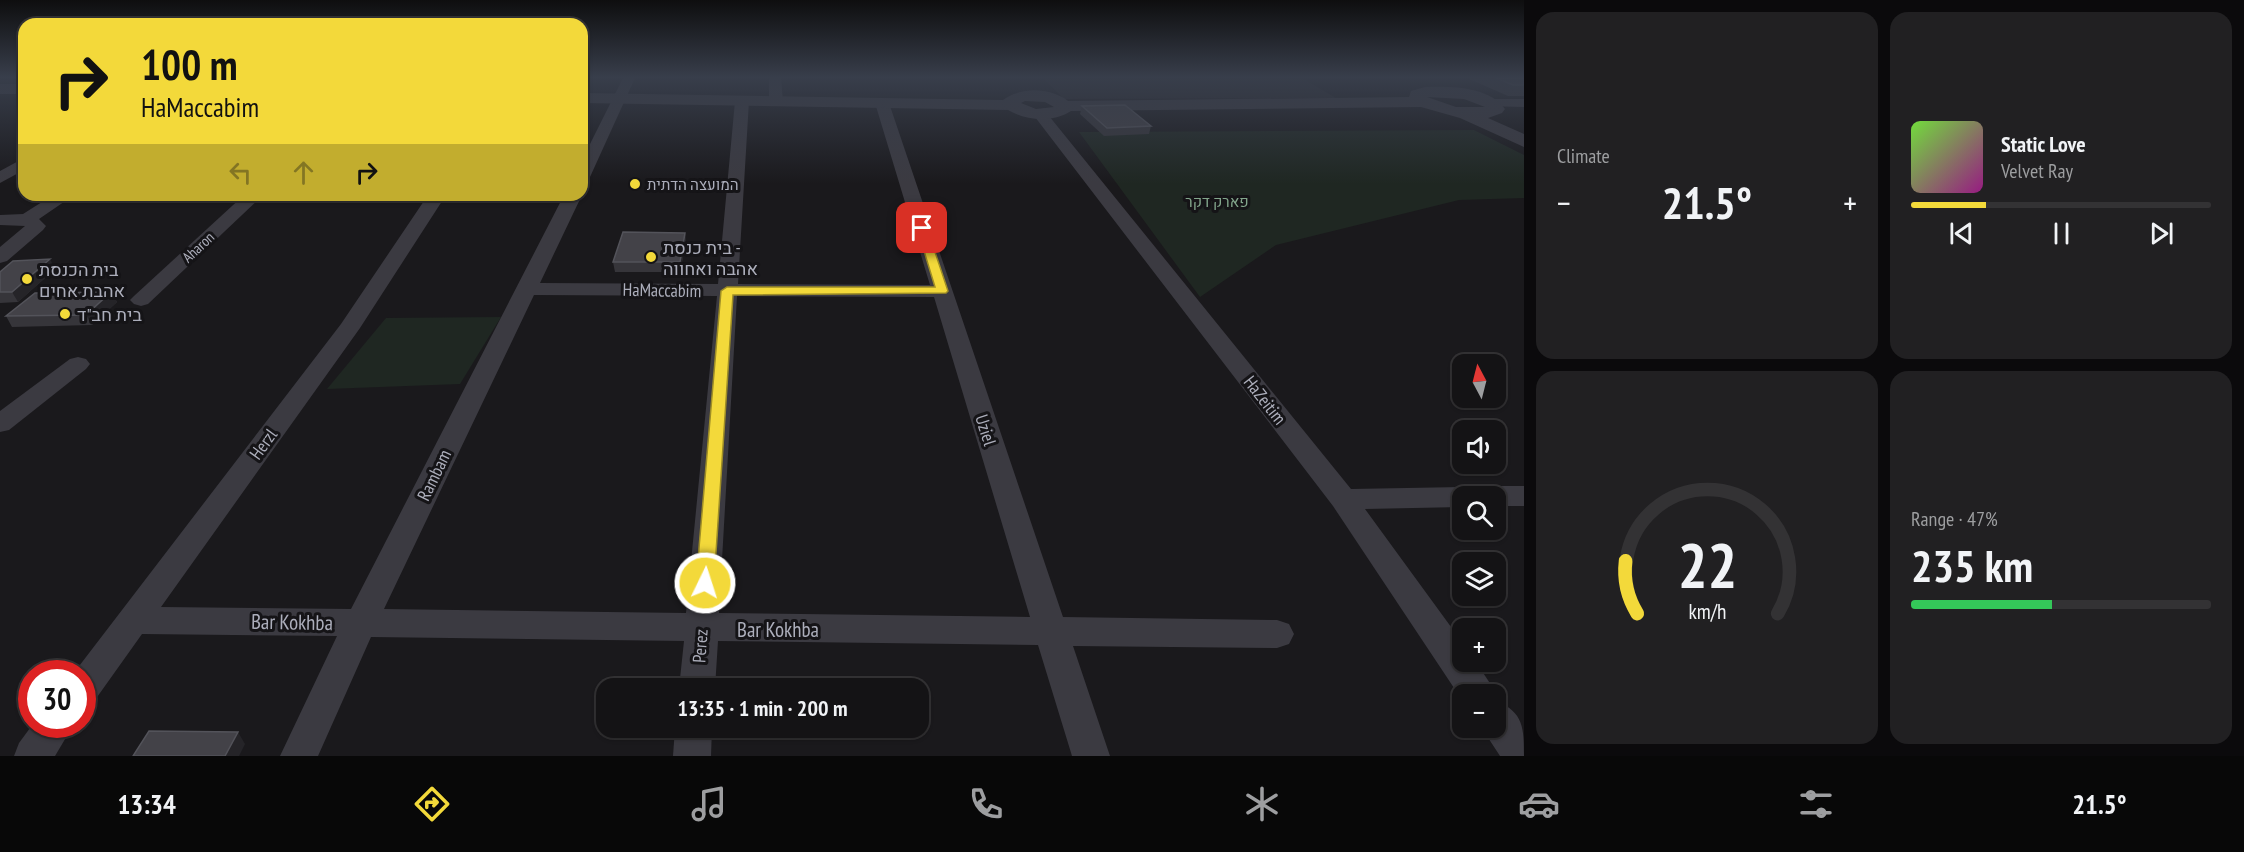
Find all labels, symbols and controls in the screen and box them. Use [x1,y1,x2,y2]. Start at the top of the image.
text: 100 m [141,37,238,92]
icon: right [42,42,120,120]
text: HaMaccabim [141,90,259,124]
text: Static Love [2001,130,2086,158]
text: Climate [1557,143,1610,169]
icon: left [224,156,257,189]
icon: ahead [287,156,320,189]
icon: right [350,156,383,189]
text: Velvet Ray [2001,158,2073,184]
text: 21.5° [1662,173,1752,231]
place label: המועצה הדתית [647,175,739,194]
marker: המועצה הדתית [628,177,642,191]
text: − [1557,181,1571,224]
text: + [1843,181,1857,224]
park label: פארק דקר [1185,192,1249,211]
pin [896,202,947,253]
icon: arrive [905,211,938,244]
icon: previous [1945,217,1978,250]
icon: pause [2045,217,2078,250]
icon: next [2145,217,2178,250]
street label: Aharon [178,227,218,267]
place label: בית כנסת - אהבה ואחווה [663,236,758,280]
marker: בית כנסת - אהבה ואחווה [644,250,658,264]
place label: בית הכנסת אהבת אחים [39,258,125,302]
marker: בית הכנסת אהבת אחים [20,272,34,286]
street label: HaMaccabim [622,278,702,302]
place label: בית חב"ד [77,303,142,326]
marker: בית חב"ד [58,307,72,321]
north arrow [1452,354,1506,408]
map controls [1452,354,1506,738]
street label: HaZeitim [1239,371,1291,429]
street label: Uziel [970,412,1002,449]
button: sound [1452,420,1506,474]
street label: Herzl [244,423,282,464]
street label: Rambam [412,446,456,504]
button: search [1452,486,1506,540]
text: Range · 47% [1911,506,1998,532]
text: 22 [1677,524,1737,605]
text: 235 km [1911,536,2033,594]
position arrow [673,551,737,615]
button: layers [1452,552,1506,606]
text: km/h [1688,598,1726,626]
street label: Bar Kokhba [251,608,333,636]
street label: Bar Kokhba [737,616,819,643]
button: + [1452,618,1506,672]
street label: Perez [687,628,713,664]
speed limit sign: 30 [18,660,96,738]
button: − [1452,684,1506,738]
text: 13:35 · 1 min · 200 m [677,694,848,722]
icon: directions [411,783,453,825]
icon: music [688,783,730,825]
icon: phone [965,783,1007,825]
icon: climate [1241,783,1283,825]
icon: car [1518,783,1560,825]
icon: filters [1795,783,1837,825]
text: 13:34 [117,787,176,821]
text: 21.5° [2072,787,2126,821]

